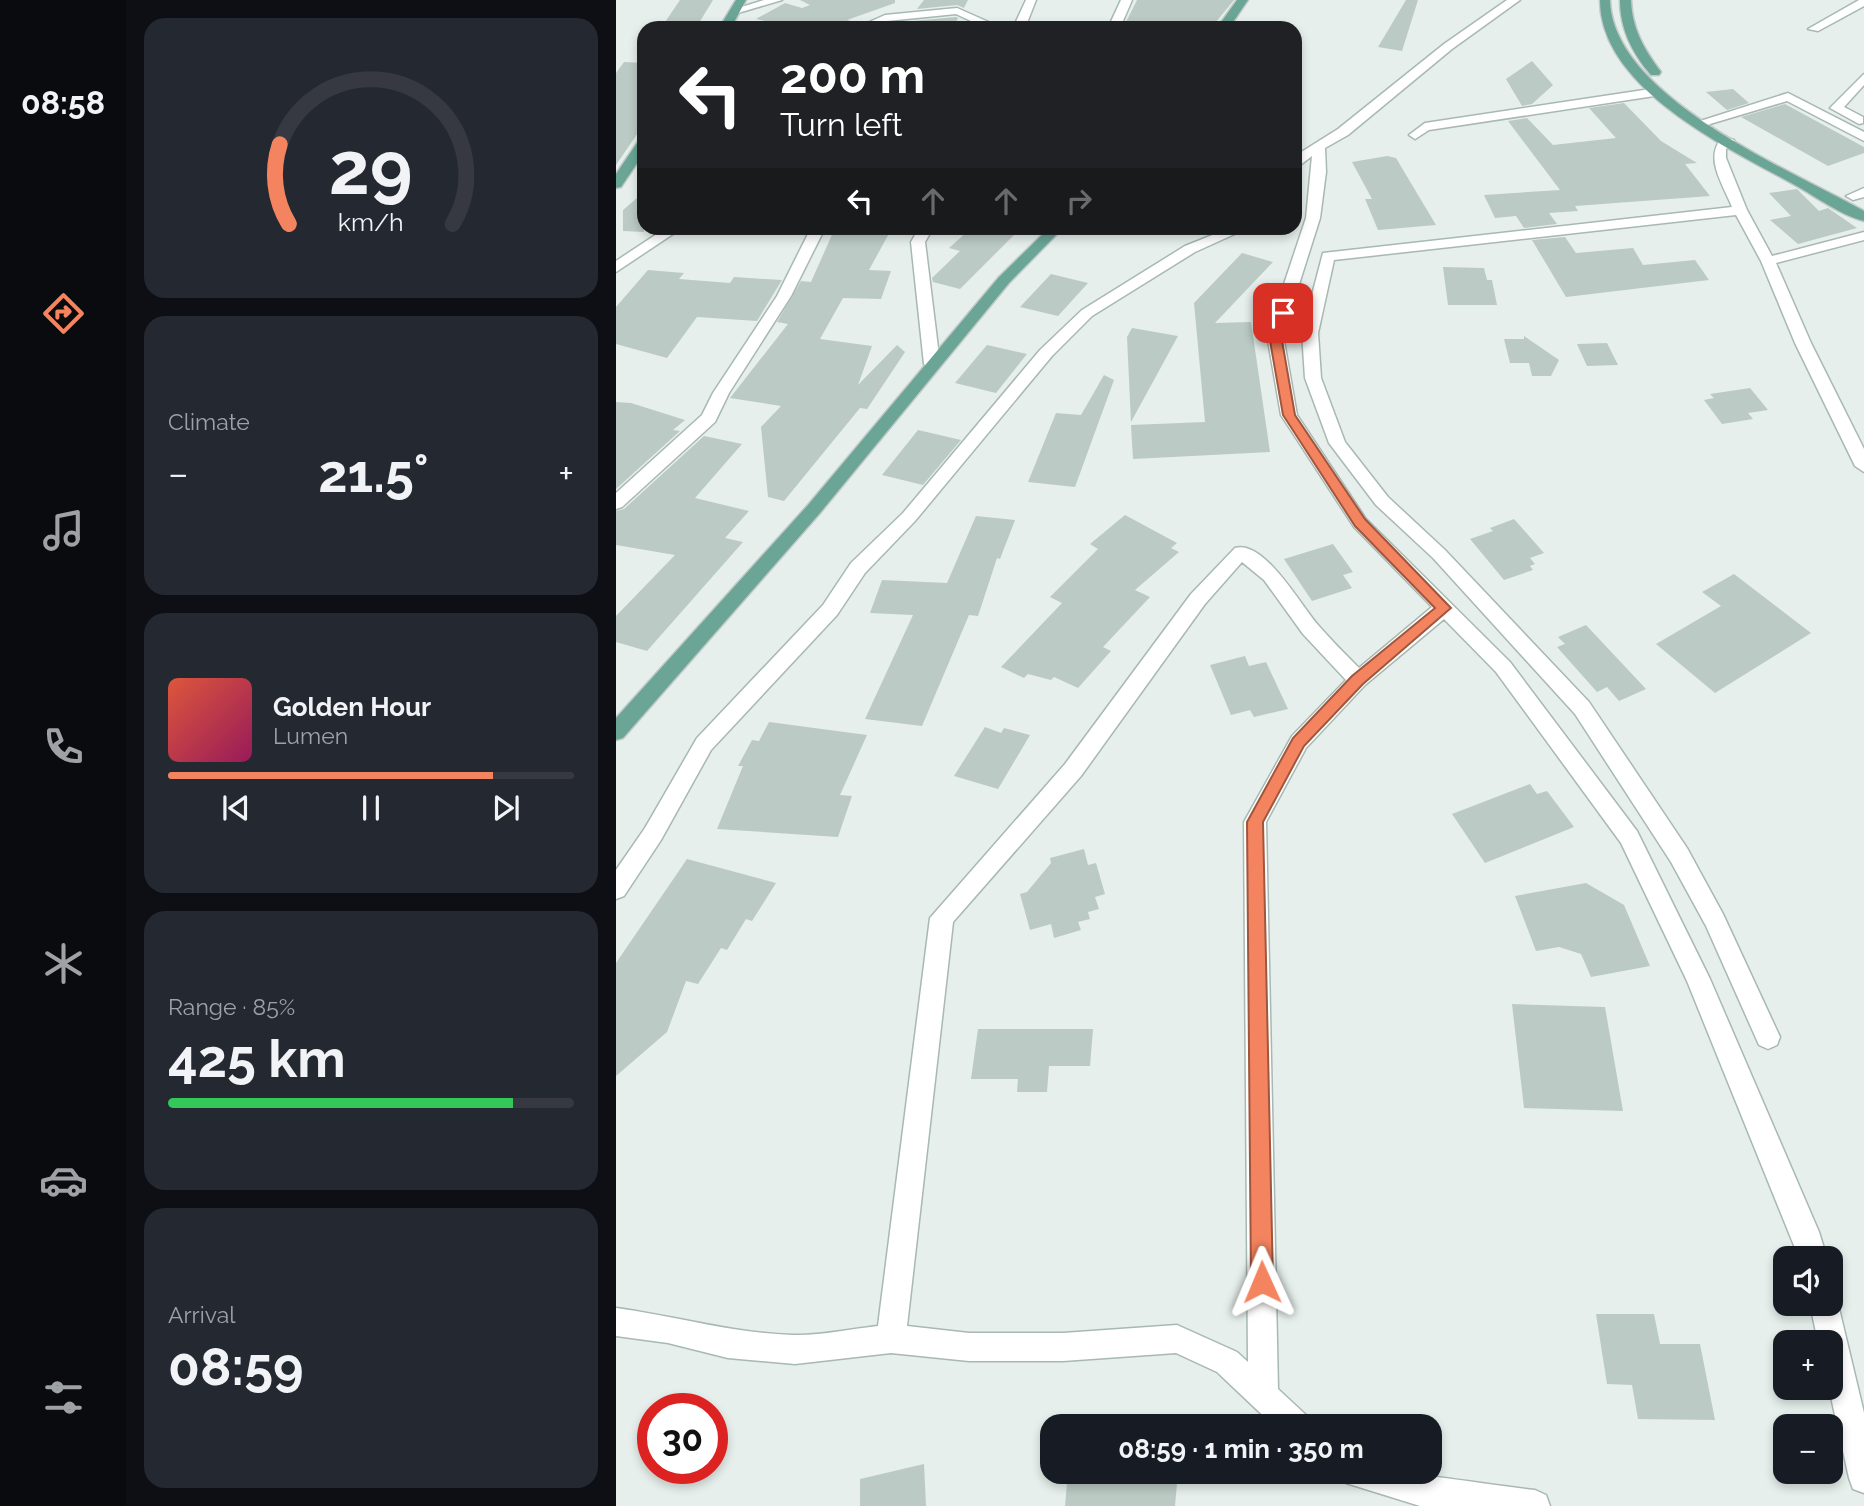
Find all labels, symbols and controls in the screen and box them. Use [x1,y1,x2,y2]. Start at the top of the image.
text: 200 m [780,47,925,104]
icon: left [665,49,756,140]
text: 08:58 [21,84,105,121]
text: Turn left [780,106,902,143]
text: 29 [329,126,413,211]
icon: left [841,182,879,220]
icon: ahead [914,182,952,220]
icon: ahead [987,182,1025,220]
icon: right [1060,182,1098,220]
text: km/h [338,207,404,237]
pin [1253,283,1313,343]
icon: directions [39,289,88,338]
icon: arrive [1264,294,1302,332]
text: Climate [168,408,250,435]
text: 21.5° [318,443,429,504]
text: − [168,451,188,496]
text: + [558,451,574,496]
icon: music [39,506,88,555]
text: Golden Hour [273,692,431,722]
icon: phone [39,722,88,771]
text: Lumen [273,722,348,749]
icon: previous [217,789,255,827]
icon: pause [352,789,390,827]
icon: next [487,789,525,827]
icon: climate [39,939,88,988]
text: Range · 85% [168,993,295,1020]
text: 425 km [168,1028,346,1089]
icon: car [39,1156,88,1205]
position arrow [1225,1245,1299,1319]
map controls [1773,1246,1843,1484]
button: sound [1773,1246,1843,1316]
text: Arrival [168,1301,235,1328]
button: + [1773,1330,1843,1400]
text: 08:59 [168,1336,304,1397]
icon: filters [39,1373,88,1422]
speed limit sign: 30 [637,1393,728,1484]
button: − [1773,1414,1843,1484]
text: 08:59 · 1 min · 350 m [1118,1434,1364,1464]

